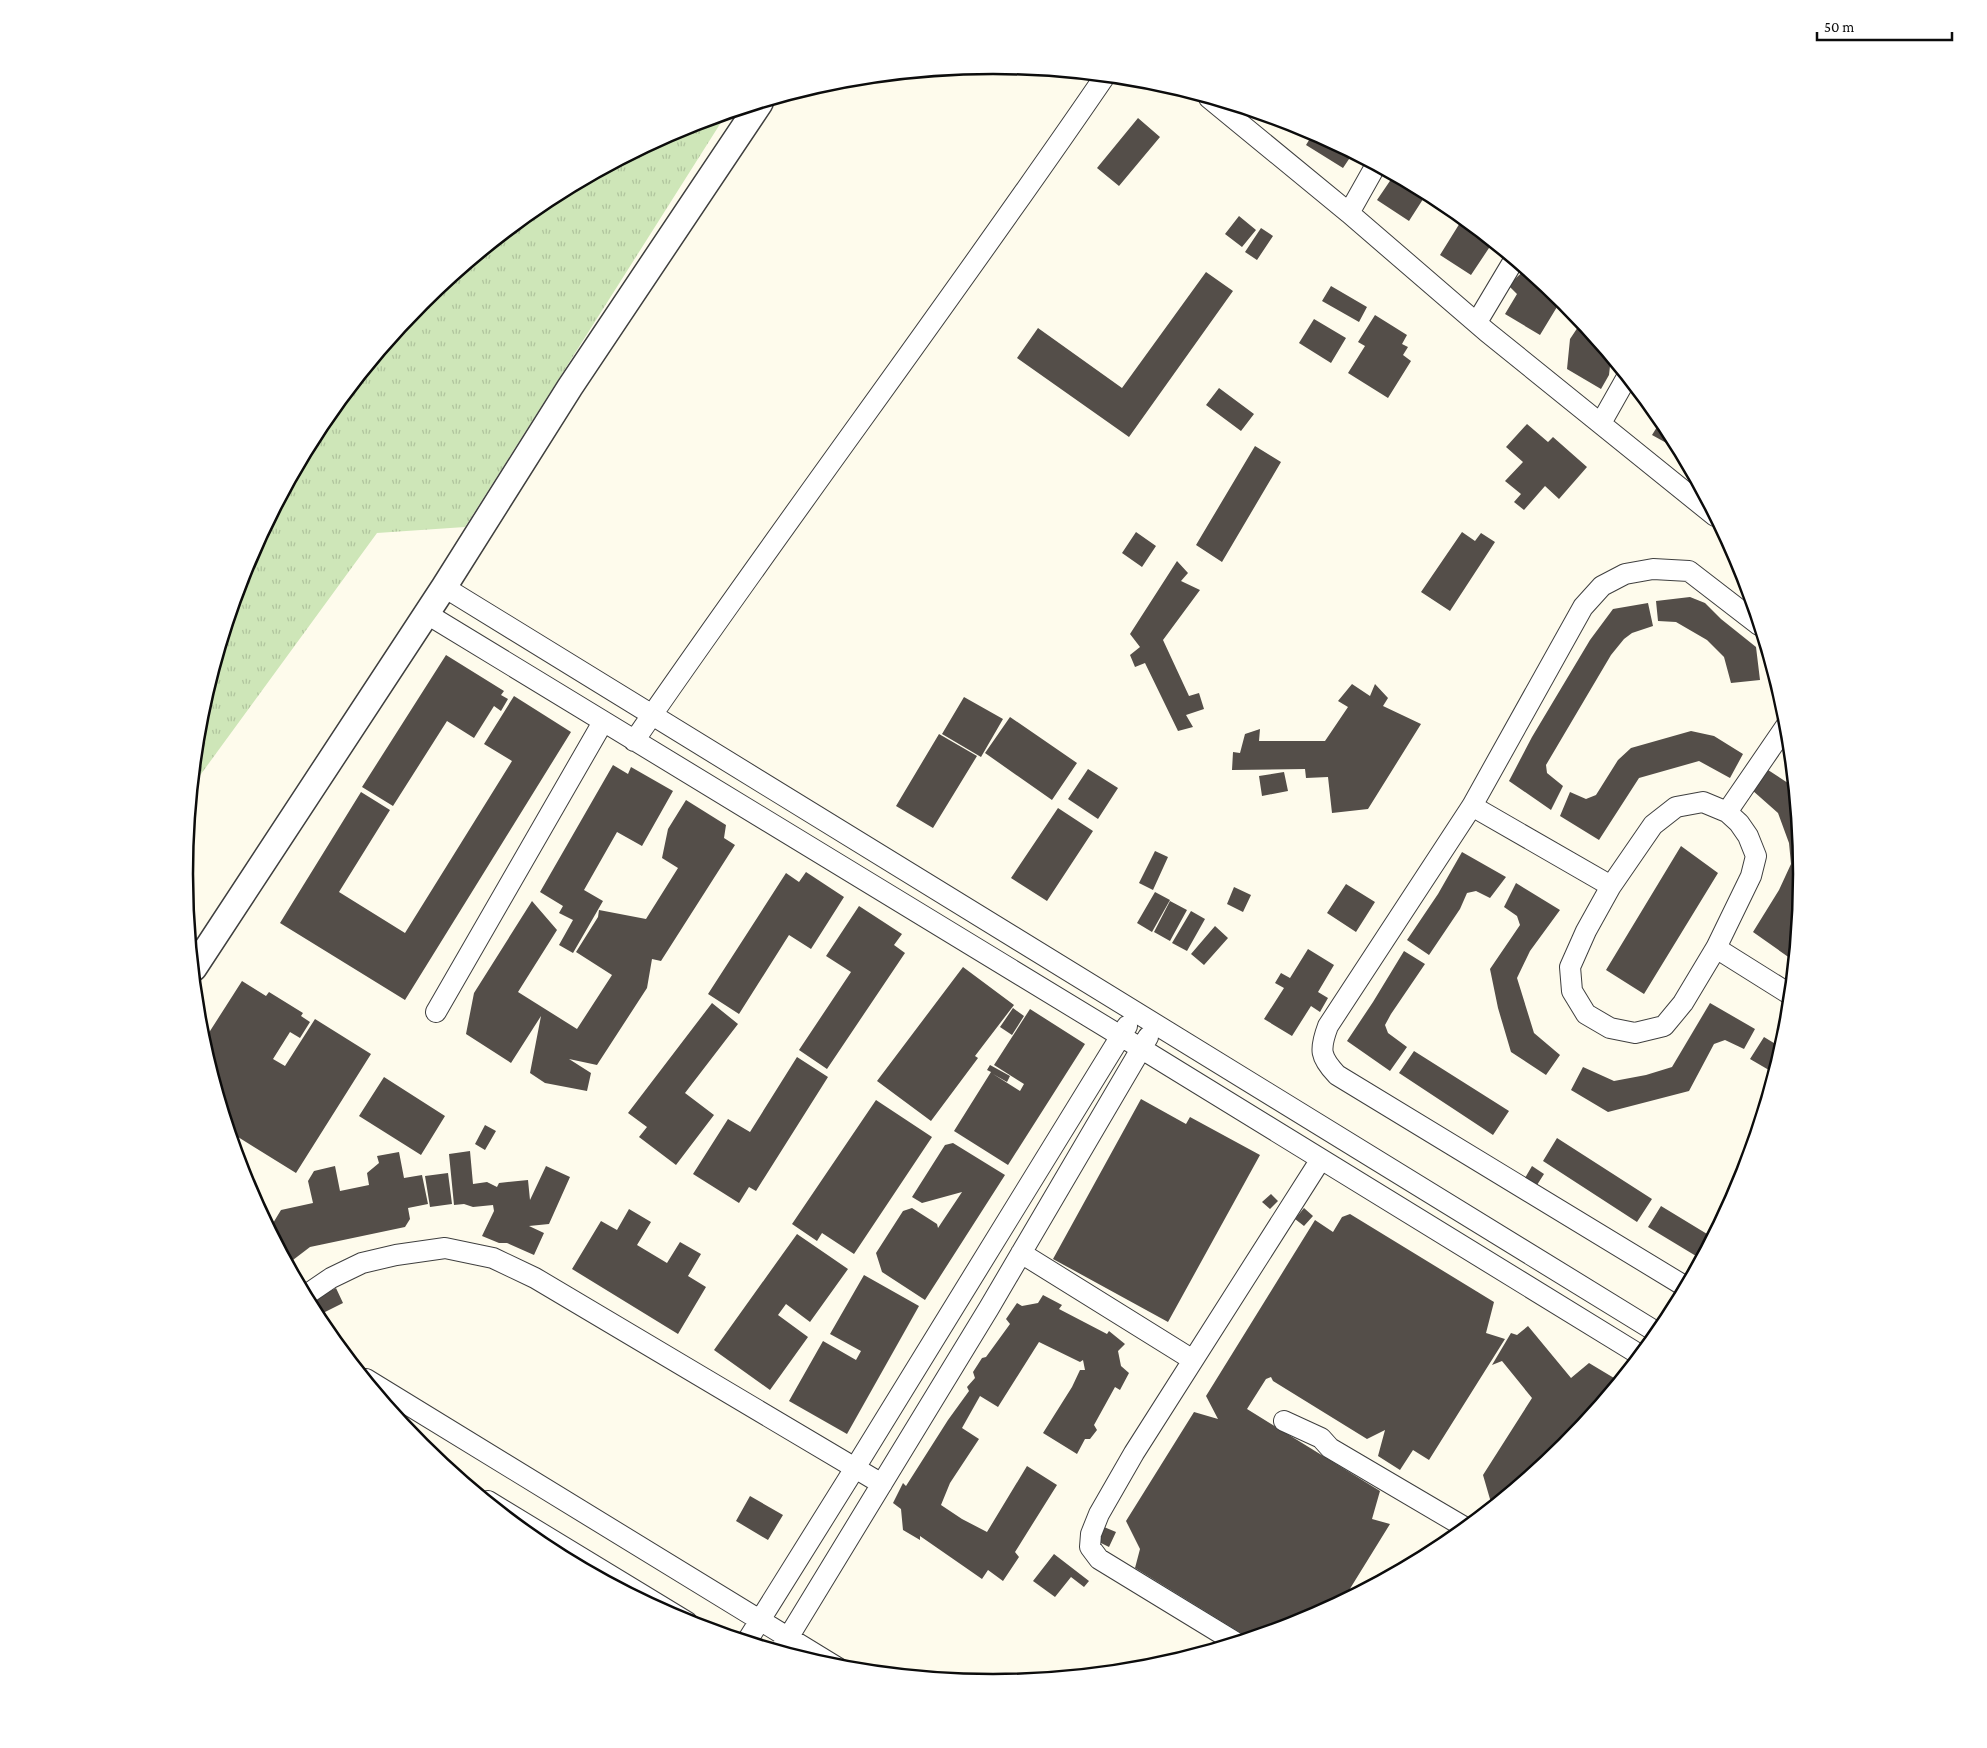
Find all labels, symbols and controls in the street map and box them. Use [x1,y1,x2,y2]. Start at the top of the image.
scale bar [1817,10,1952,42]
text: 50 m [1824,19,1854,35]

